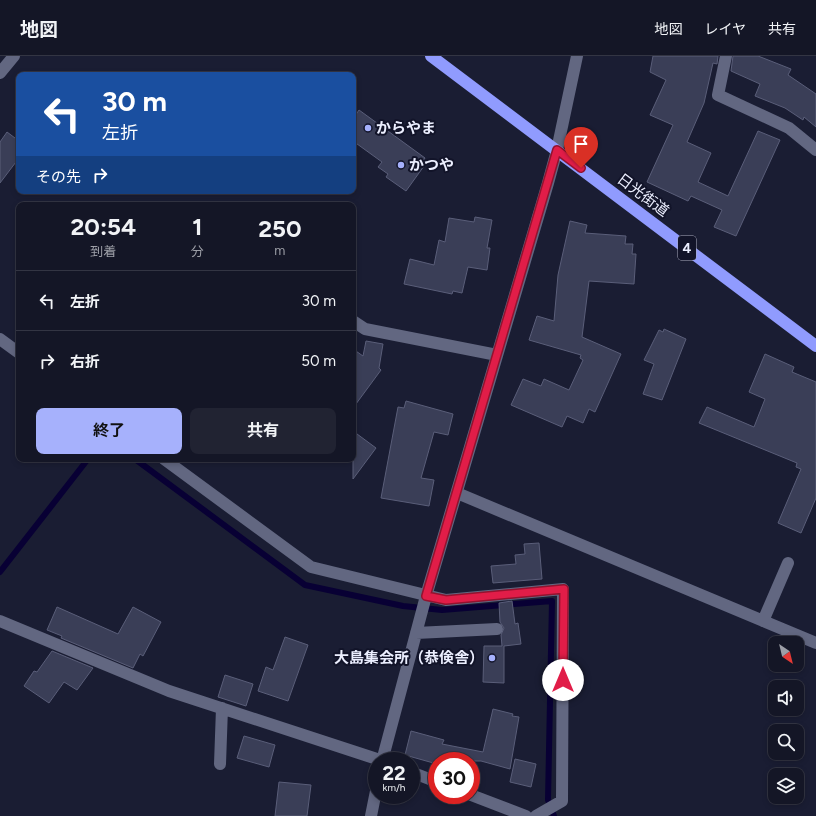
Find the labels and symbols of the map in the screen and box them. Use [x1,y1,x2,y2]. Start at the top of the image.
place label: からやま [376,119,436,137]
marker: からやま [363,123,373,133]
pin [564,127,598,168]
place label: かつや [409,156,454,174]
marker: かつや [396,160,406,170]
street label: 日光街道 [614,170,672,220]
road number: 4 [678,236,696,260]
north arrow [768,636,804,672]
place label: 大島集会所（恭倹舎） [334,649,484,667]
marker: 大島集会所（恭倹舎） [487,653,497,663]
position arrow [542,659,584,701]
speed limit sign: 30 [428,752,480,804]

